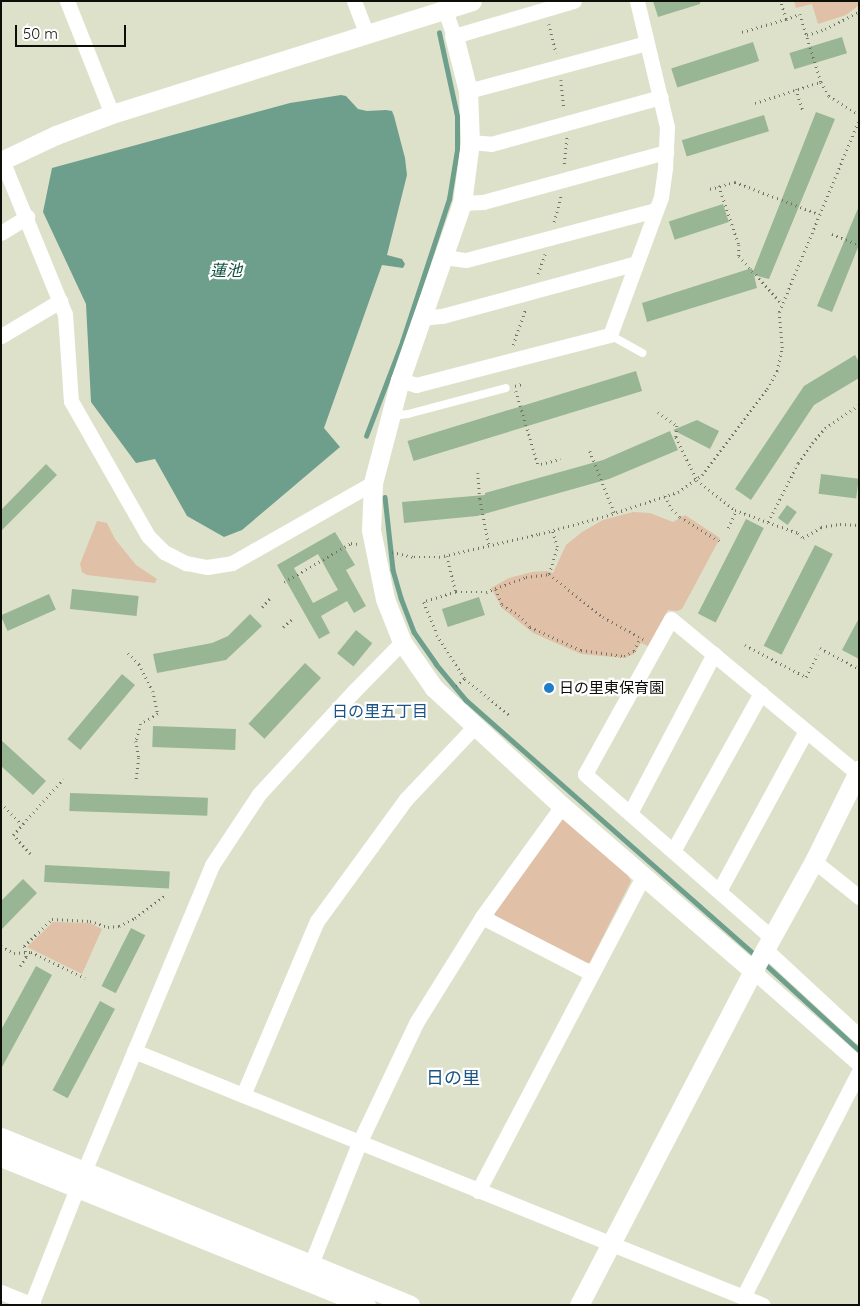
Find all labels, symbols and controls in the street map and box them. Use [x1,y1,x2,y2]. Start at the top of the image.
scale bar [18,15,129,47]
text: 50 m [23,24,58,43]
water label: 蓮池 [210,260,242,280]
place label: 日の里東保育園 [559,679,664,697]
marker: 日の里東保育園 [543,682,555,694]
district label: 日の里五丁目 [332,701,428,721]
district label: 日の里 [426,1067,480,1089]

